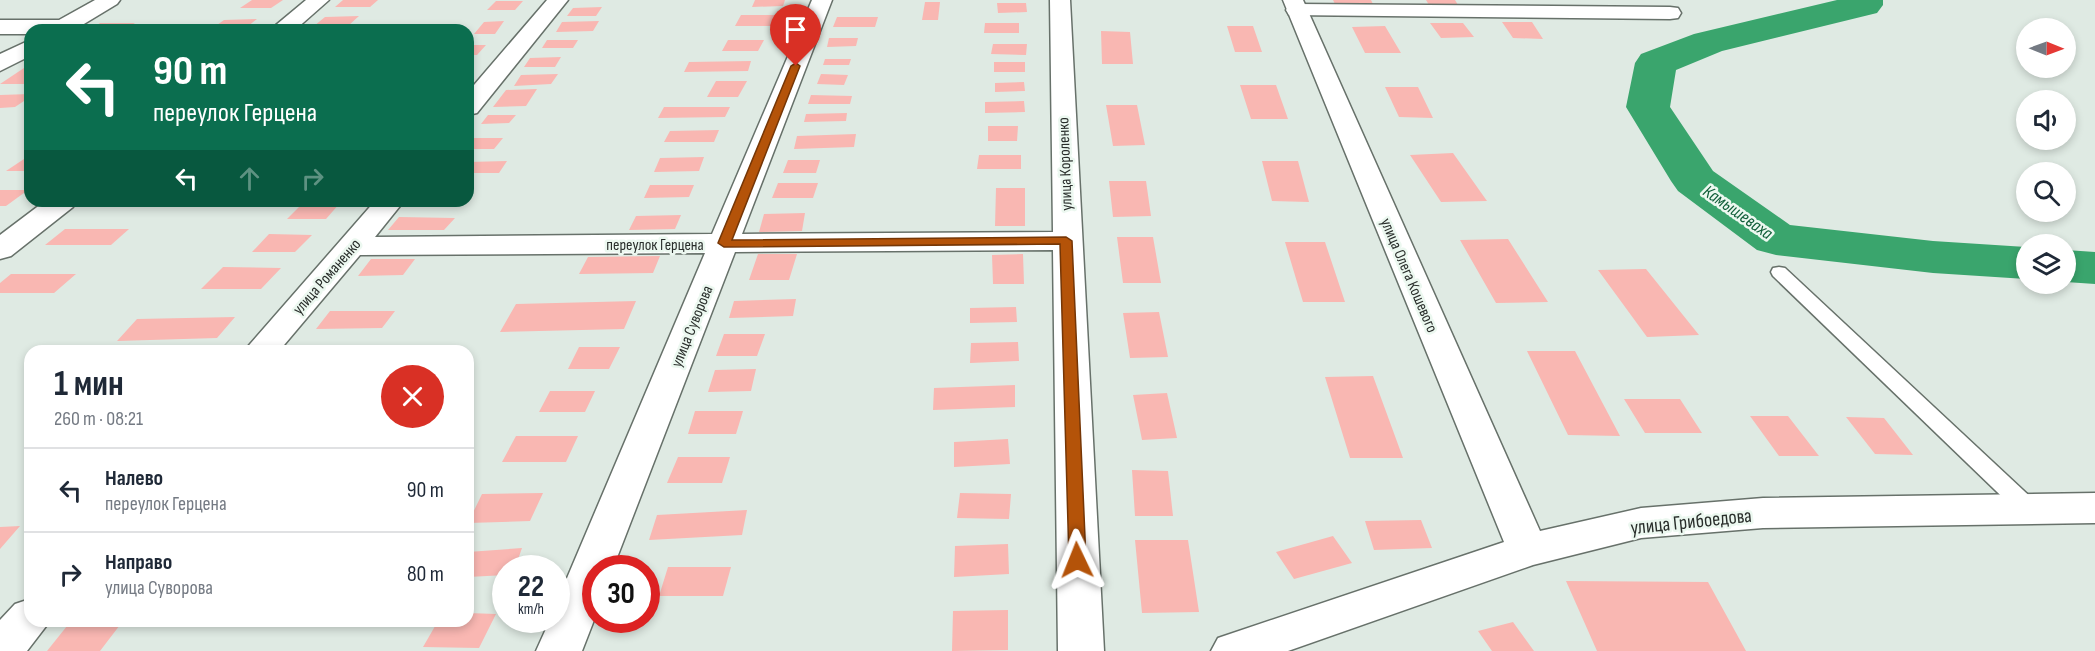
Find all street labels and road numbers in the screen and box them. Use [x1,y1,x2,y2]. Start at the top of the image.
street label: улица Короленко [1054,117,1077,211]
street label: улица Олега Кошевого [1376,216,1441,336]
street label: улица Романенко [289,235,365,319]
street label: переулок Герцена [606,236,704,255]
street label: улица Суворова [667,283,717,370]
street label: улица Грибоедова [1629,504,1753,540]

